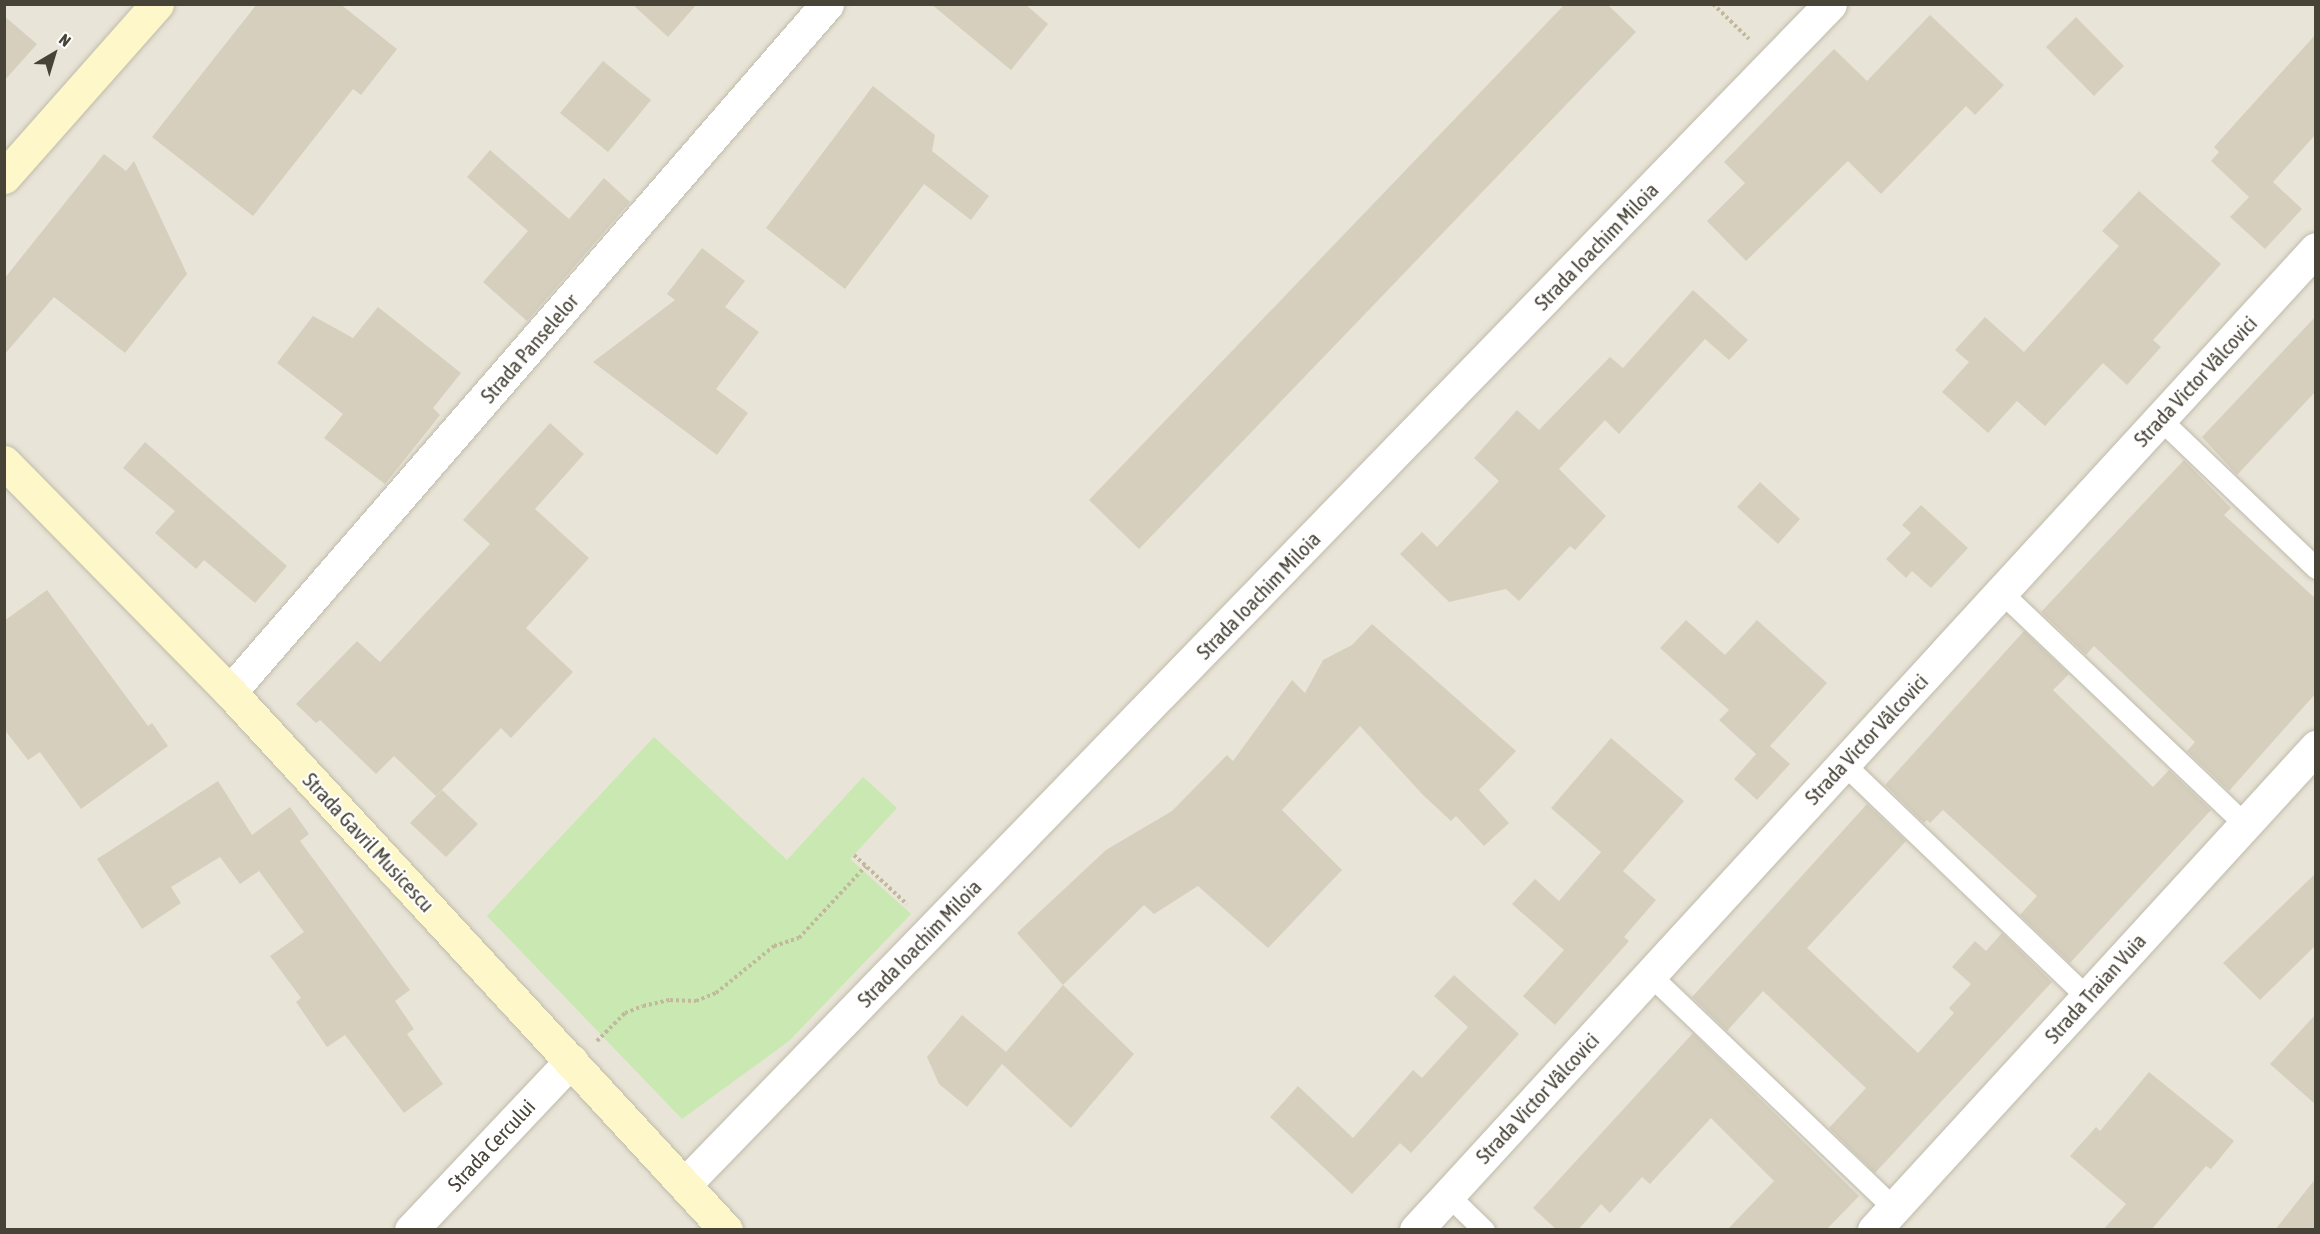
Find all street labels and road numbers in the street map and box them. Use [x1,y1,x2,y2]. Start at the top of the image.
street label: Strada Ioachim Miloia [1529,177,1663,315]
street label: Strada Panselelor [475,288,583,408]
street label: Strada Victor Vâlcovici [2128,311,2262,451]
street label: Strada Ioachim Miloia [1191,526,1325,664]
street label: Strada Victor Vâlcovici [1799,669,1933,809]
street label: Strada Gavril Musicescu [298,767,440,917]
street label: Strada Ioachim Miloia [852,874,986,1012]
street label: Strada Traian Vuia [2039,928,2151,1048]
street label: Strada Victor Vâlcovici [1470,1028,1604,1168]
street label: Strada Cercului [442,1094,540,1196]

